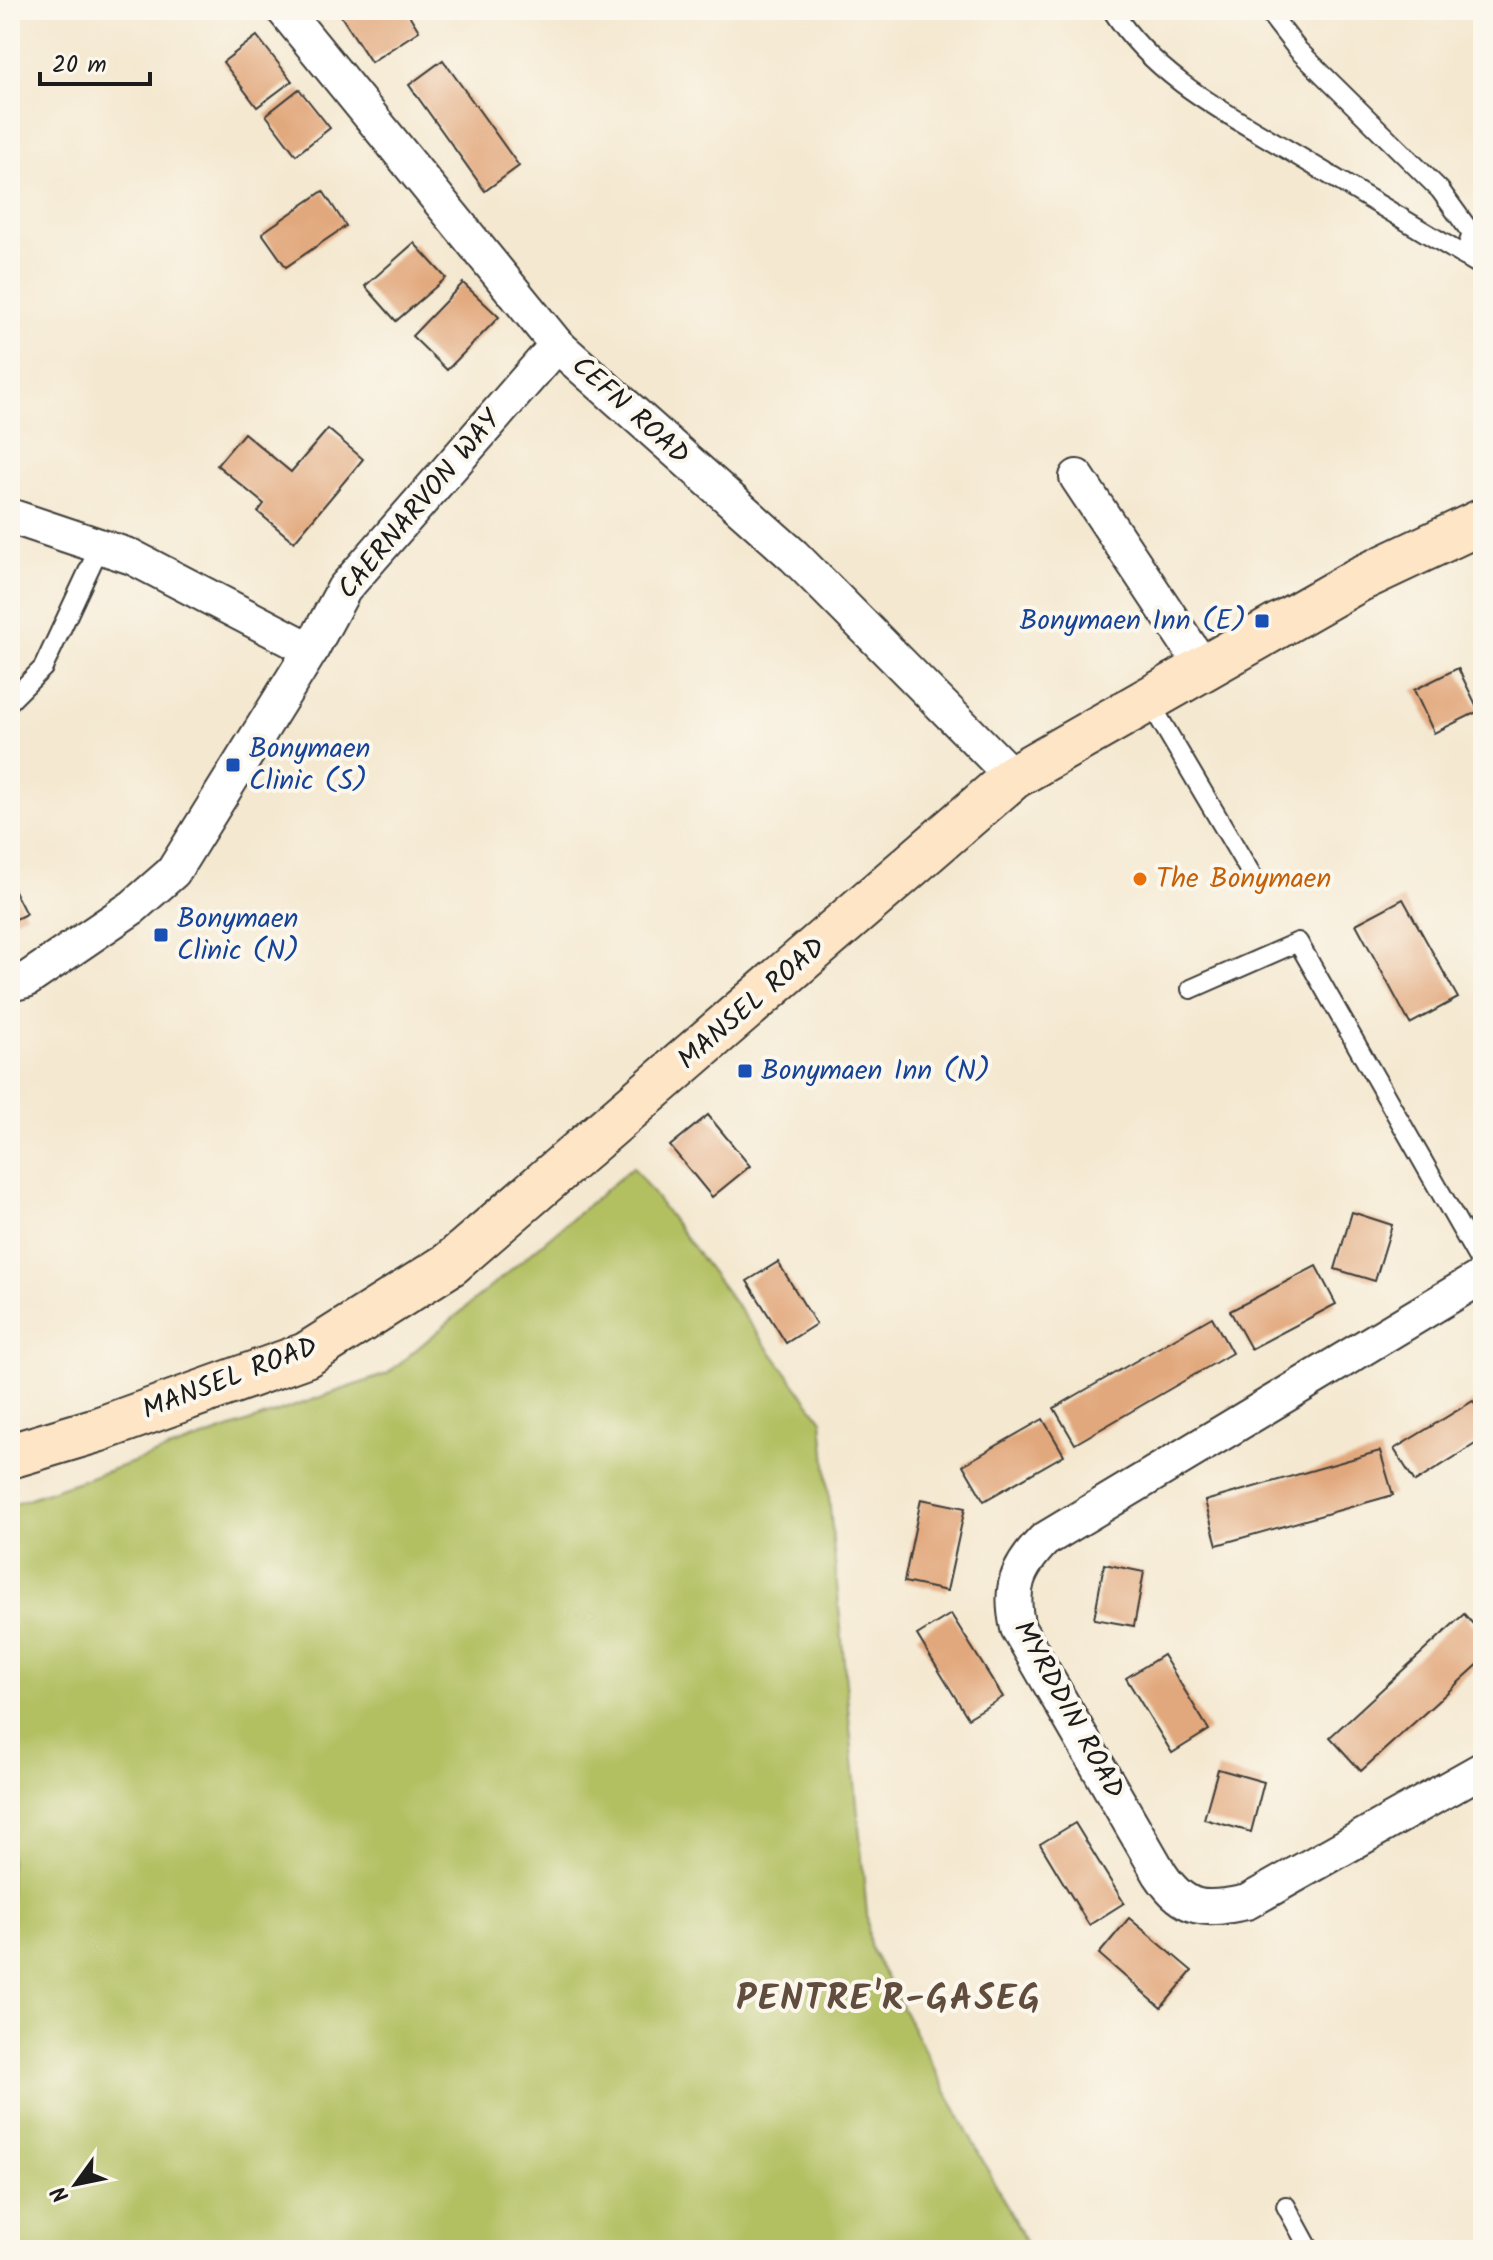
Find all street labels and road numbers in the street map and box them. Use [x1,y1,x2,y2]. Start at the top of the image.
street label: CEFN ROAD [560,345,700,477]
street label: CAERNARVON WAY [327,399,514,610]
street label: MANSEL ROAD [668,927,836,1081]
street label: MANSEL ROAD [136,1325,324,1433]
street label: MYRDDIN ROAD [1000,1612,1136,1808]

